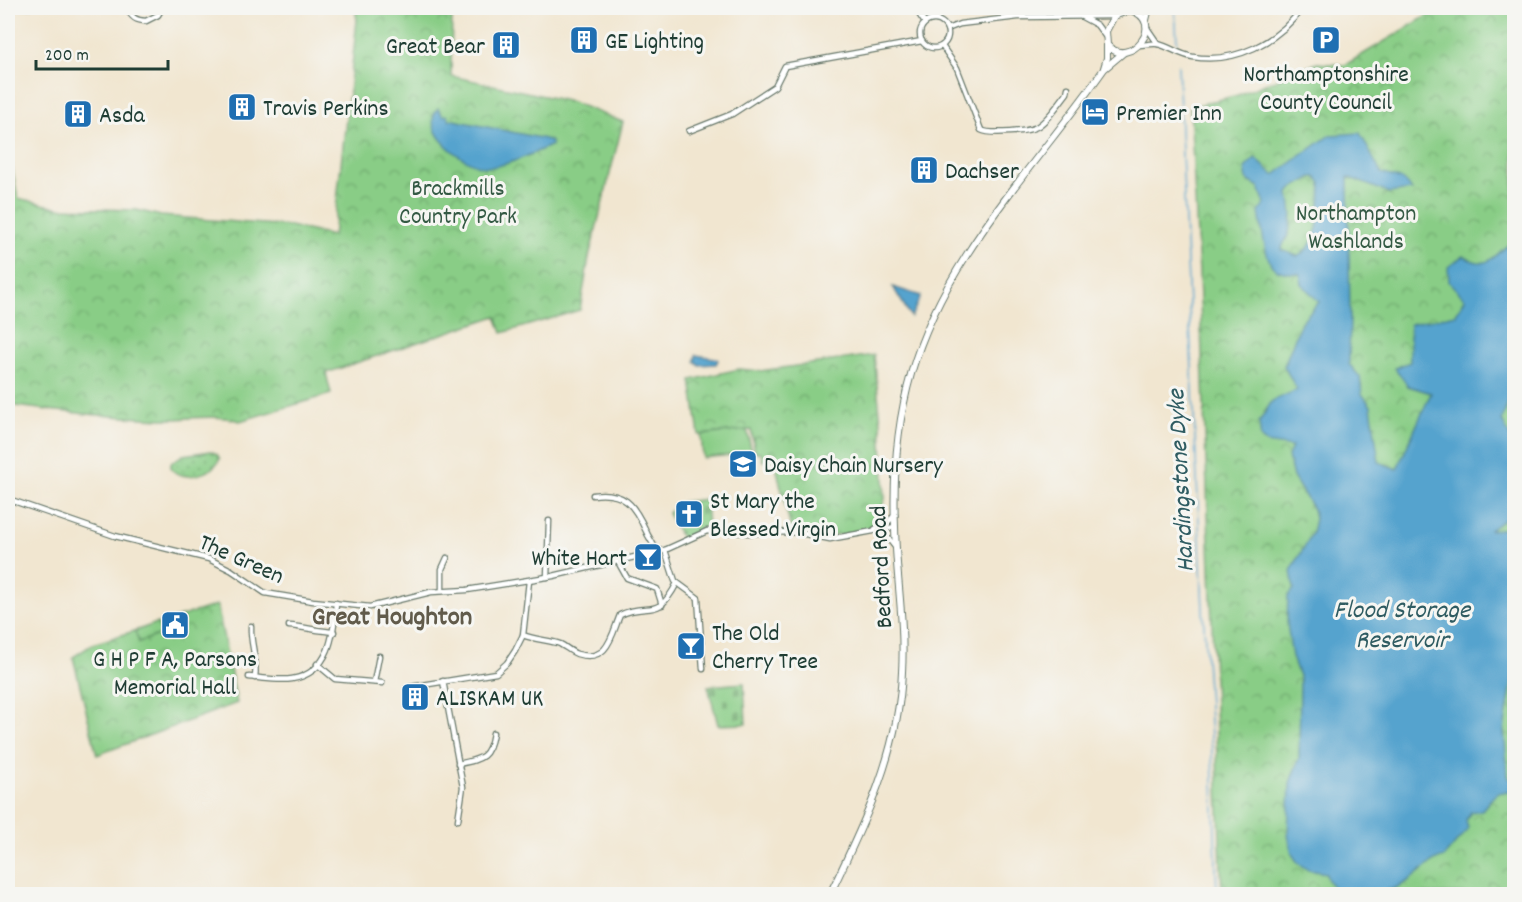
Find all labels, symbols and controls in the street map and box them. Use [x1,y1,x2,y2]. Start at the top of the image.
building icon: GE Lighting [568,24,600,56]
parking icon: Northamptonshire County Council [1310,24,1342,56]
place label: GE Lighting [605,26,704,60]
building icon: Great Bear [490,29,522,61]
place label: Great Bear [386,31,485,65]
scale bar [36,33,168,71]
text: 200 m [45,44,89,69]
place label: Northamptonshire County Council [1243,59,1409,121]
building icon: Travis Perkins [226,91,258,123]
place label: Travis Perkins [263,93,389,127]
hotel icon: Premier Inn [1079,96,1111,128]
building icon: Asda [62,98,94,130]
place label: Premier Inn [1116,98,1222,132]
place label: Asda [99,100,145,134]
building icon: Dachser [908,154,940,186]
place label: Dachser [945,156,1019,190]
park label: Brackmills Country Park [399,173,517,235]
park label: Northampton Washlands [1296,198,1416,260]
water label: Hardingstone Dyke [1159,387,1206,573]
school or university icon: Daisy Chain Nursery [727,448,759,480]
place label: Daisy Chain Nursery [764,450,944,484]
place label: St Mary the Blessed Virgin [710,486,836,548]
church icon: St Mary the Blessed Virgin [673,498,705,530]
street label: Bedford Road [863,505,903,629]
street label: The Green [193,527,289,595]
bar icon: White Hart [632,541,664,573]
place label: White Hart [532,543,627,577]
water label: Flood Storage Reservoir [1334,593,1472,660]
district label: Great Houghton [312,599,472,638]
public building icon: G H P F A, Parsons Memorial Hall [159,609,191,641]
place label: The Old Cherry Tree [712,618,818,680]
bar icon: The Old Cherry Tree [675,630,707,662]
place label: G H P F A, Parsons Memorial Hall [93,644,257,706]
building icon: ALISKAM UK [399,681,431,713]
place label: ALISKAM UK [436,683,543,717]

